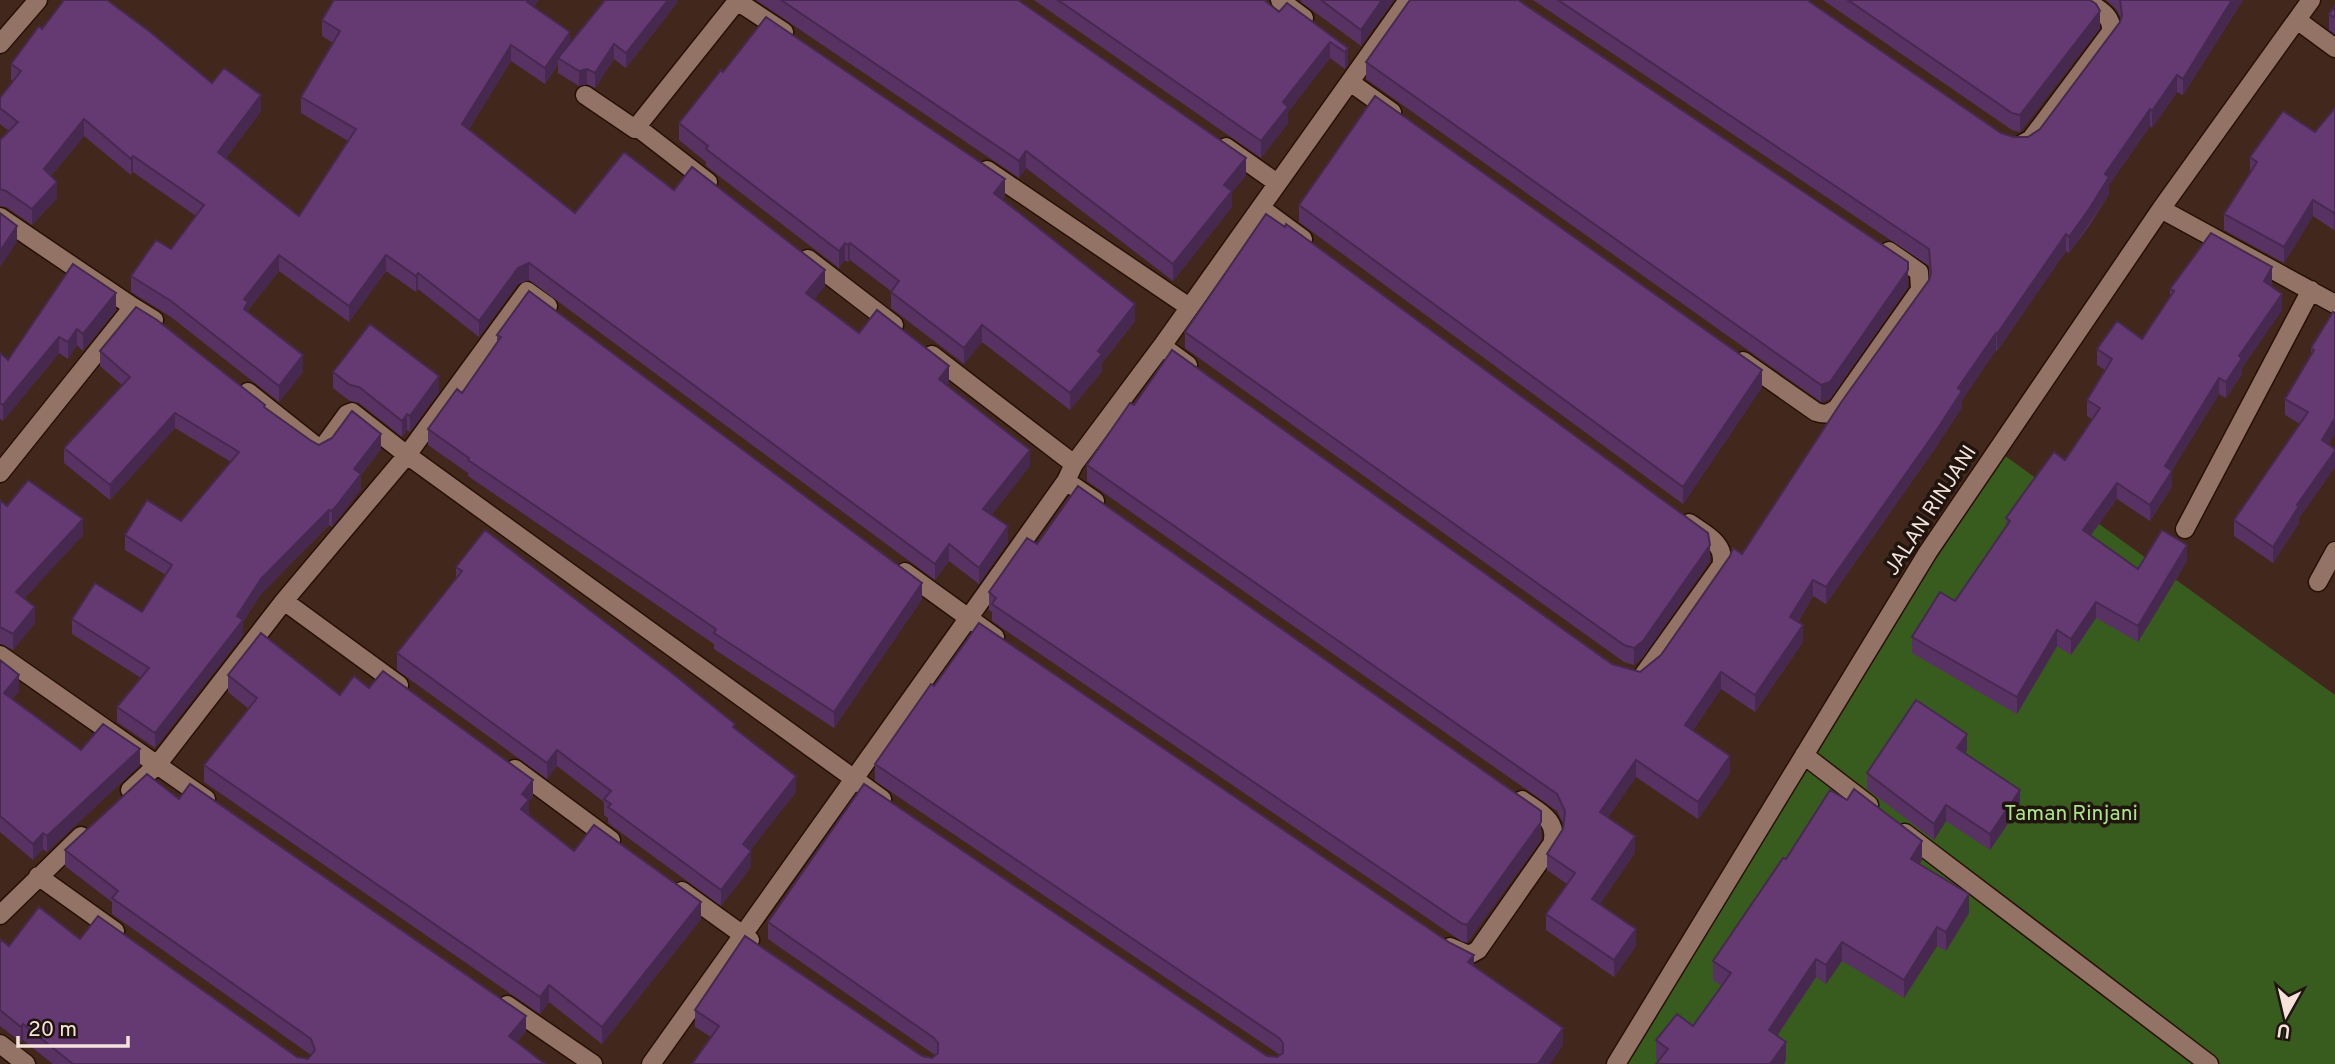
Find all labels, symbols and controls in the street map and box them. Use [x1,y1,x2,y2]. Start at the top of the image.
street label: JALAN RINJANI [1879,441,1983,581]
park label: Taman Rinjani [2004,801,2138,828]
north arrow [2251,980,2321,1050]
scale bar [18,1004,128,1048]
text: 20 m [28,1017,77,1044]
text: U [2276,1017,2292,1043]

